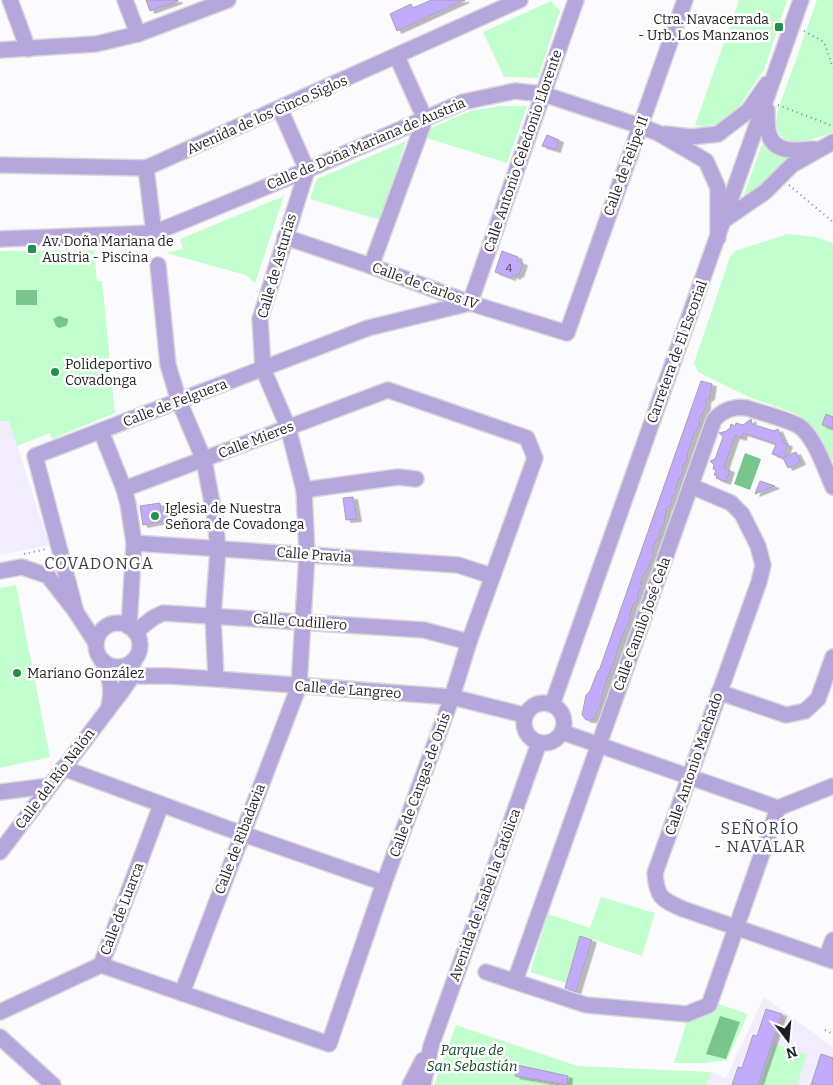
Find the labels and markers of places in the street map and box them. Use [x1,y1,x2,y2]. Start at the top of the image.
place label: Ctra. Navacerrada - Urb. Los Manzanos [638,11,769,44]
marker: Ctra. Navacerrada - Urb. Los Manzanos [773,21,785,33]
place label: Av. Doña Mariana de Austria - Piscina [42,233,174,266]
marker: Av. Doña Mariana de Austria - Piscina [26,243,38,255]
place label: Polideportivo Covadonga [65,356,152,389]
marker: Polideportivo Covadonga [49,366,61,378]
place label: Iglesia de Nuestra Señora de Covadonga [165,500,305,533]
marker: Iglesia de Nuestra Señora de Covadonga [149,510,161,522]
place label: Mariano González [27,665,145,682]
marker: Mariano González [11,667,23,679]

